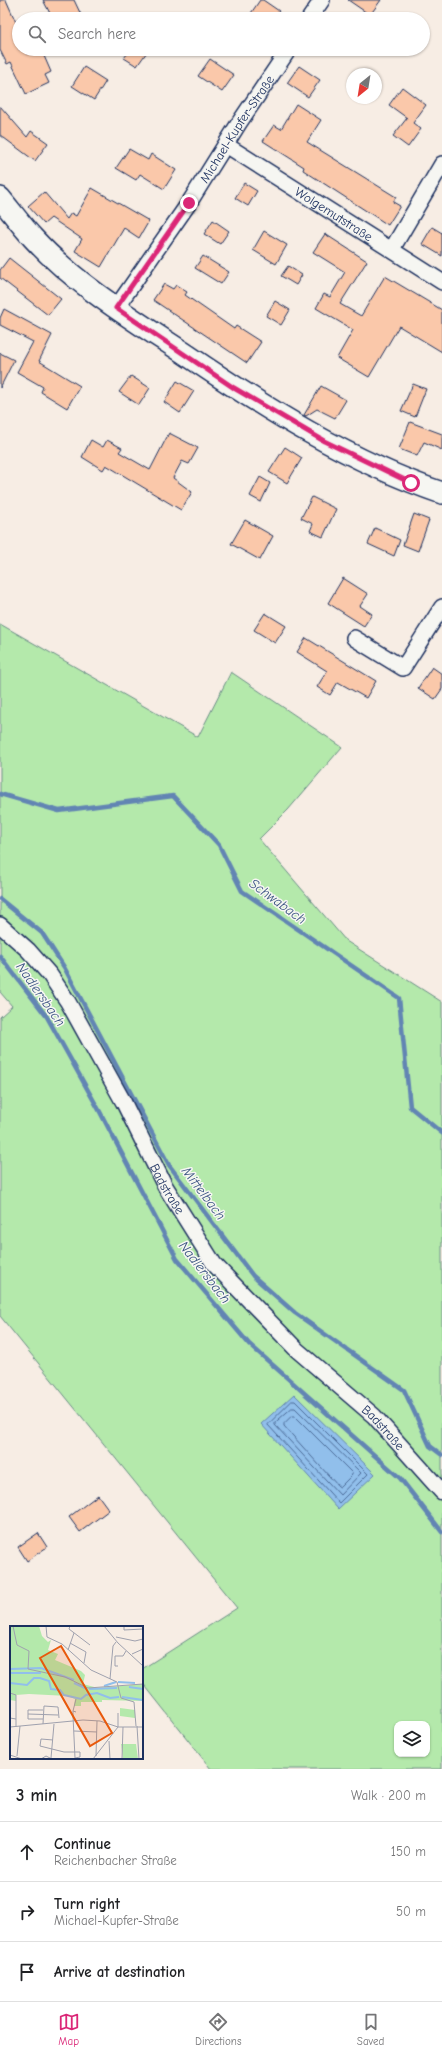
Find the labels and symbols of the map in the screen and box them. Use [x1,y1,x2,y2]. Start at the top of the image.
north arrow [346,68,382,104]
street label: Michael-Kupfer-Straße [197,72,277,185]
street label: Wolgemutstraße [292,184,376,244]
route end [180,194,198,212]
route start [402,474,420,492]
water label: Schwabach [246,875,310,928]
water label: Nadlersbach [12,959,69,1030]
street label: Badstraße [147,1161,188,1217]
water label: Mittelbach [177,1162,229,1223]
water label: Nadlersbach [175,1238,234,1307]
street label: Badstraße [359,1402,408,1453]
inset map [10,1626,143,1759]

